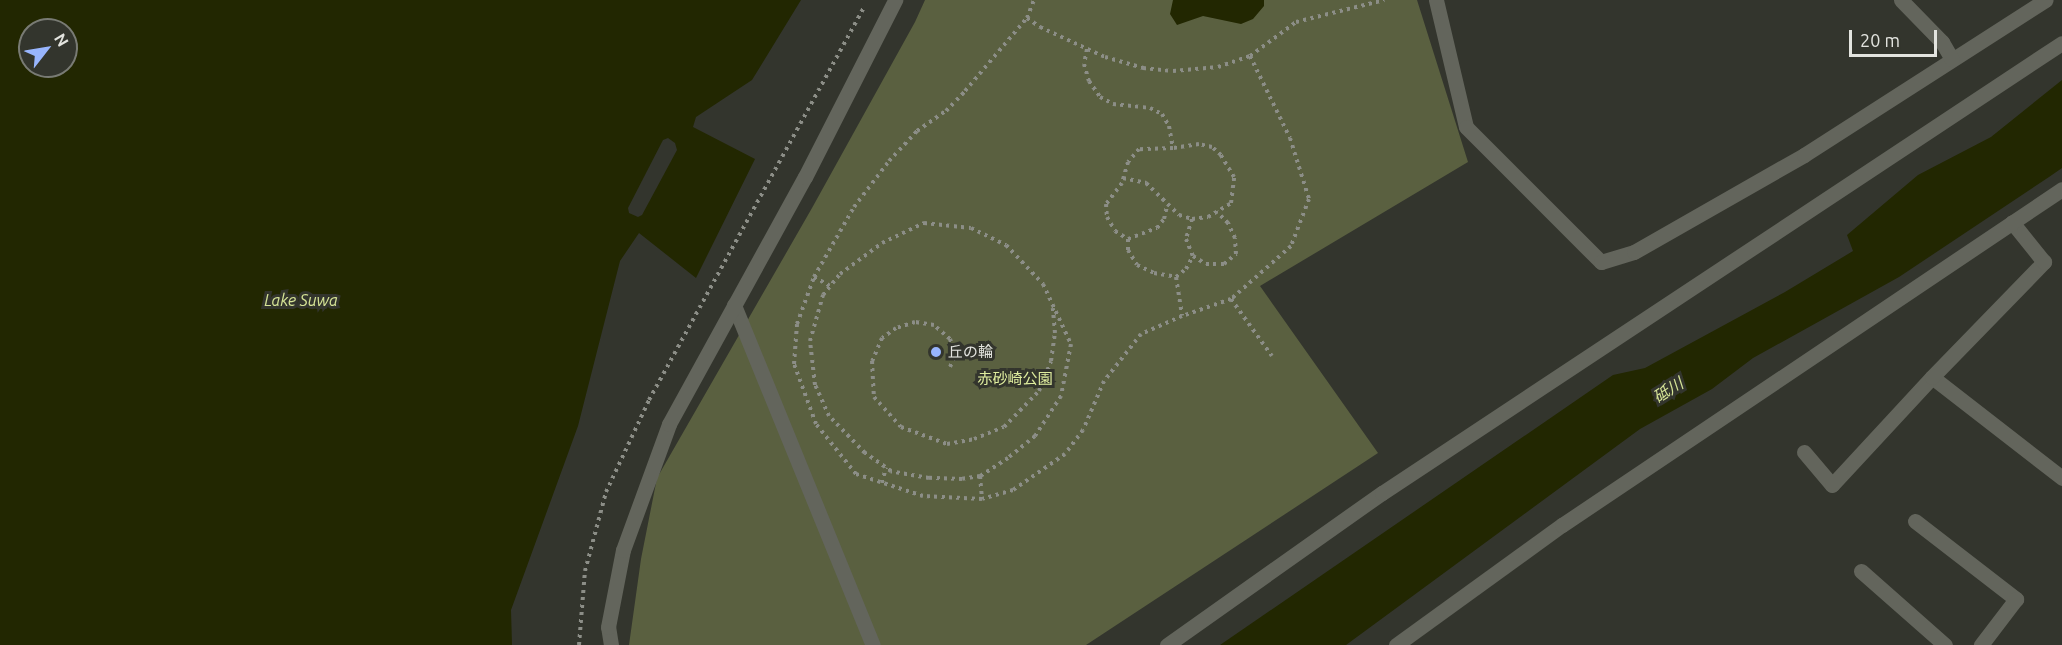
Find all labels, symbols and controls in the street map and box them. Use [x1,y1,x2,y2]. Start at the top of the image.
north arrow [18,18,78,78]
scale bar [1852,18,1940,56]
text: N [51,30,73,50]
text: 20 m [1860,30,1900,50]
water label: Lake Suwa [264,290,338,310]
place label: 丘の輪 [948,343,993,361]
marker: 丘の輪 [929,345,943,359]
park label: 赤砂崎公園 [978,370,1052,388]
water label: 砥川 [1649,373,1687,407]

